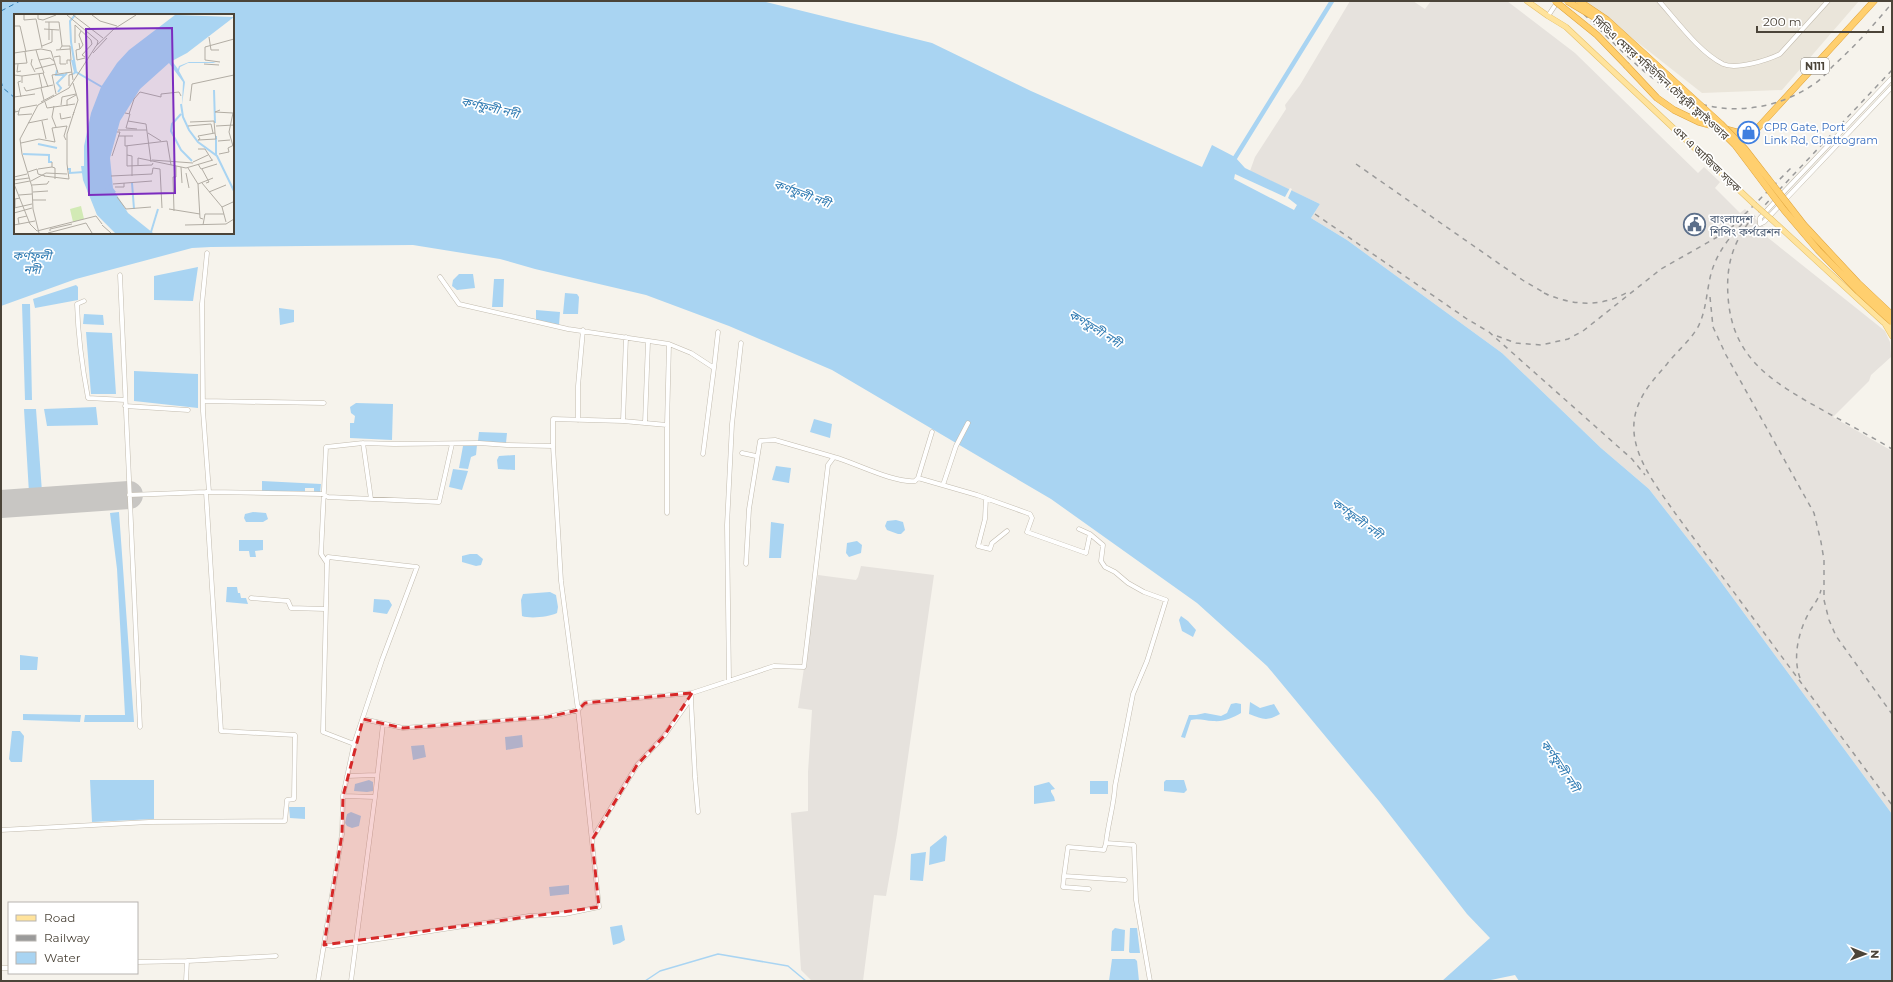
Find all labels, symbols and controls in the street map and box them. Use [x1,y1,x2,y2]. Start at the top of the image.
scale bar [1757,8,1883,34]
street label: সিডিএ মেয়র মহিউদ্দিন চৌধুরী ফ্লাইওভার [1589,12,1732,143]
inset map [14,14,234,234]
text: 200 m [1763,14,1802,29]
road number: N111 [1801,58,1829,74]
water label: কর্ণফুলী নদী [460,94,523,122]
shop icon: CPR Gate, Port Link Rd, Chattogram [1735,120,1761,146]
place label: CPR Gate, Port Link Rd, Chattogram [1764,120,1878,147]
street label: এম এ আজিজ সড়ক [1670,123,1744,195]
water label: কর্ণফুলী নদী [772,176,835,212]
public building icon: বাংলাদেশ শিপিং কর্পরেশন [1681,212,1707,238]
place label: বাংলাদেশ শিপিং কর্পরেশন [1709,212,1781,239]
water label: কর্ণফুলী নদী [12,248,54,277]
water label: কর্ণফুলী নদী [1066,307,1127,352]
water label: কর্ণফুলী নদী [1329,495,1388,544]
water label: কর্ণফুলী নদী [1538,737,1585,797]
legend [8,902,138,974]
text: Road [44,910,75,925]
text: Railway [44,930,90,945]
north arrow [1845,934,1885,974]
text: Water [44,950,81,965]
text: N [1868,950,1882,959]

